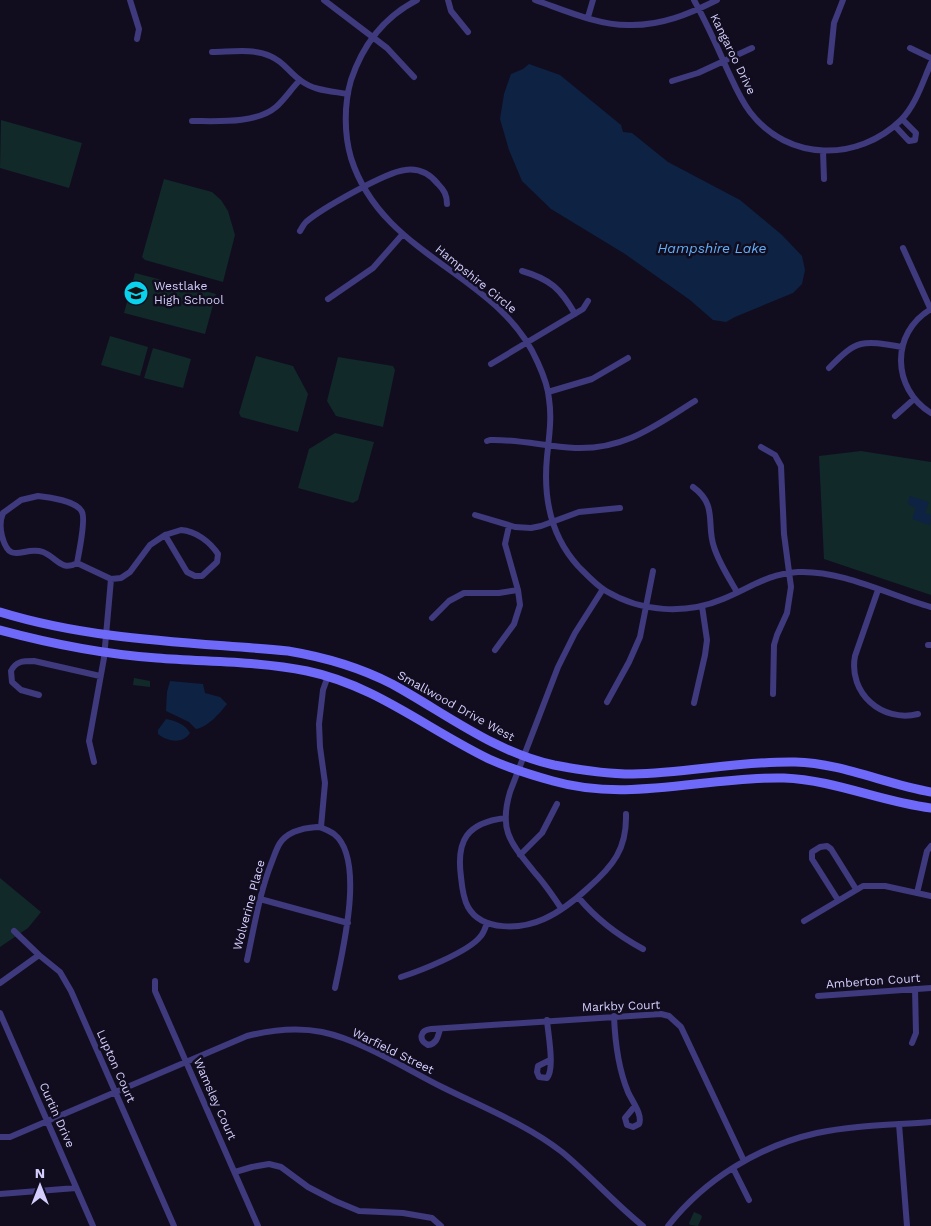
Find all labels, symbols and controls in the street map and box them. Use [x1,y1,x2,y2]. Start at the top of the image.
street label: Kangaroo Drive [707,11,759,97]
water label: Hampshire Lake [657,240,767,256]
street label: Hampshire Circle [433,242,520,316]
place label: Westlake High School [154,279,224,307]
school or university icon: Westlake High School [123,280,149,306]
street label: Smallwood Drive West [395,668,517,744]
street label: Wolverine Place [230,858,268,952]
street label: Amberton Court [825,971,921,991]
street label: Markby Court [582,998,660,1014]
street label: Warfield Street [350,1025,436,1077]
street label: Lupton Court [94,1028,138,1104]
street label: Wamsley Court [191,1056,239,1142]
street label: Curtin Drive [36,1080,78,1150]
north arrow [15,1161,65,1211]
text: N [35,1165,45,1181]

